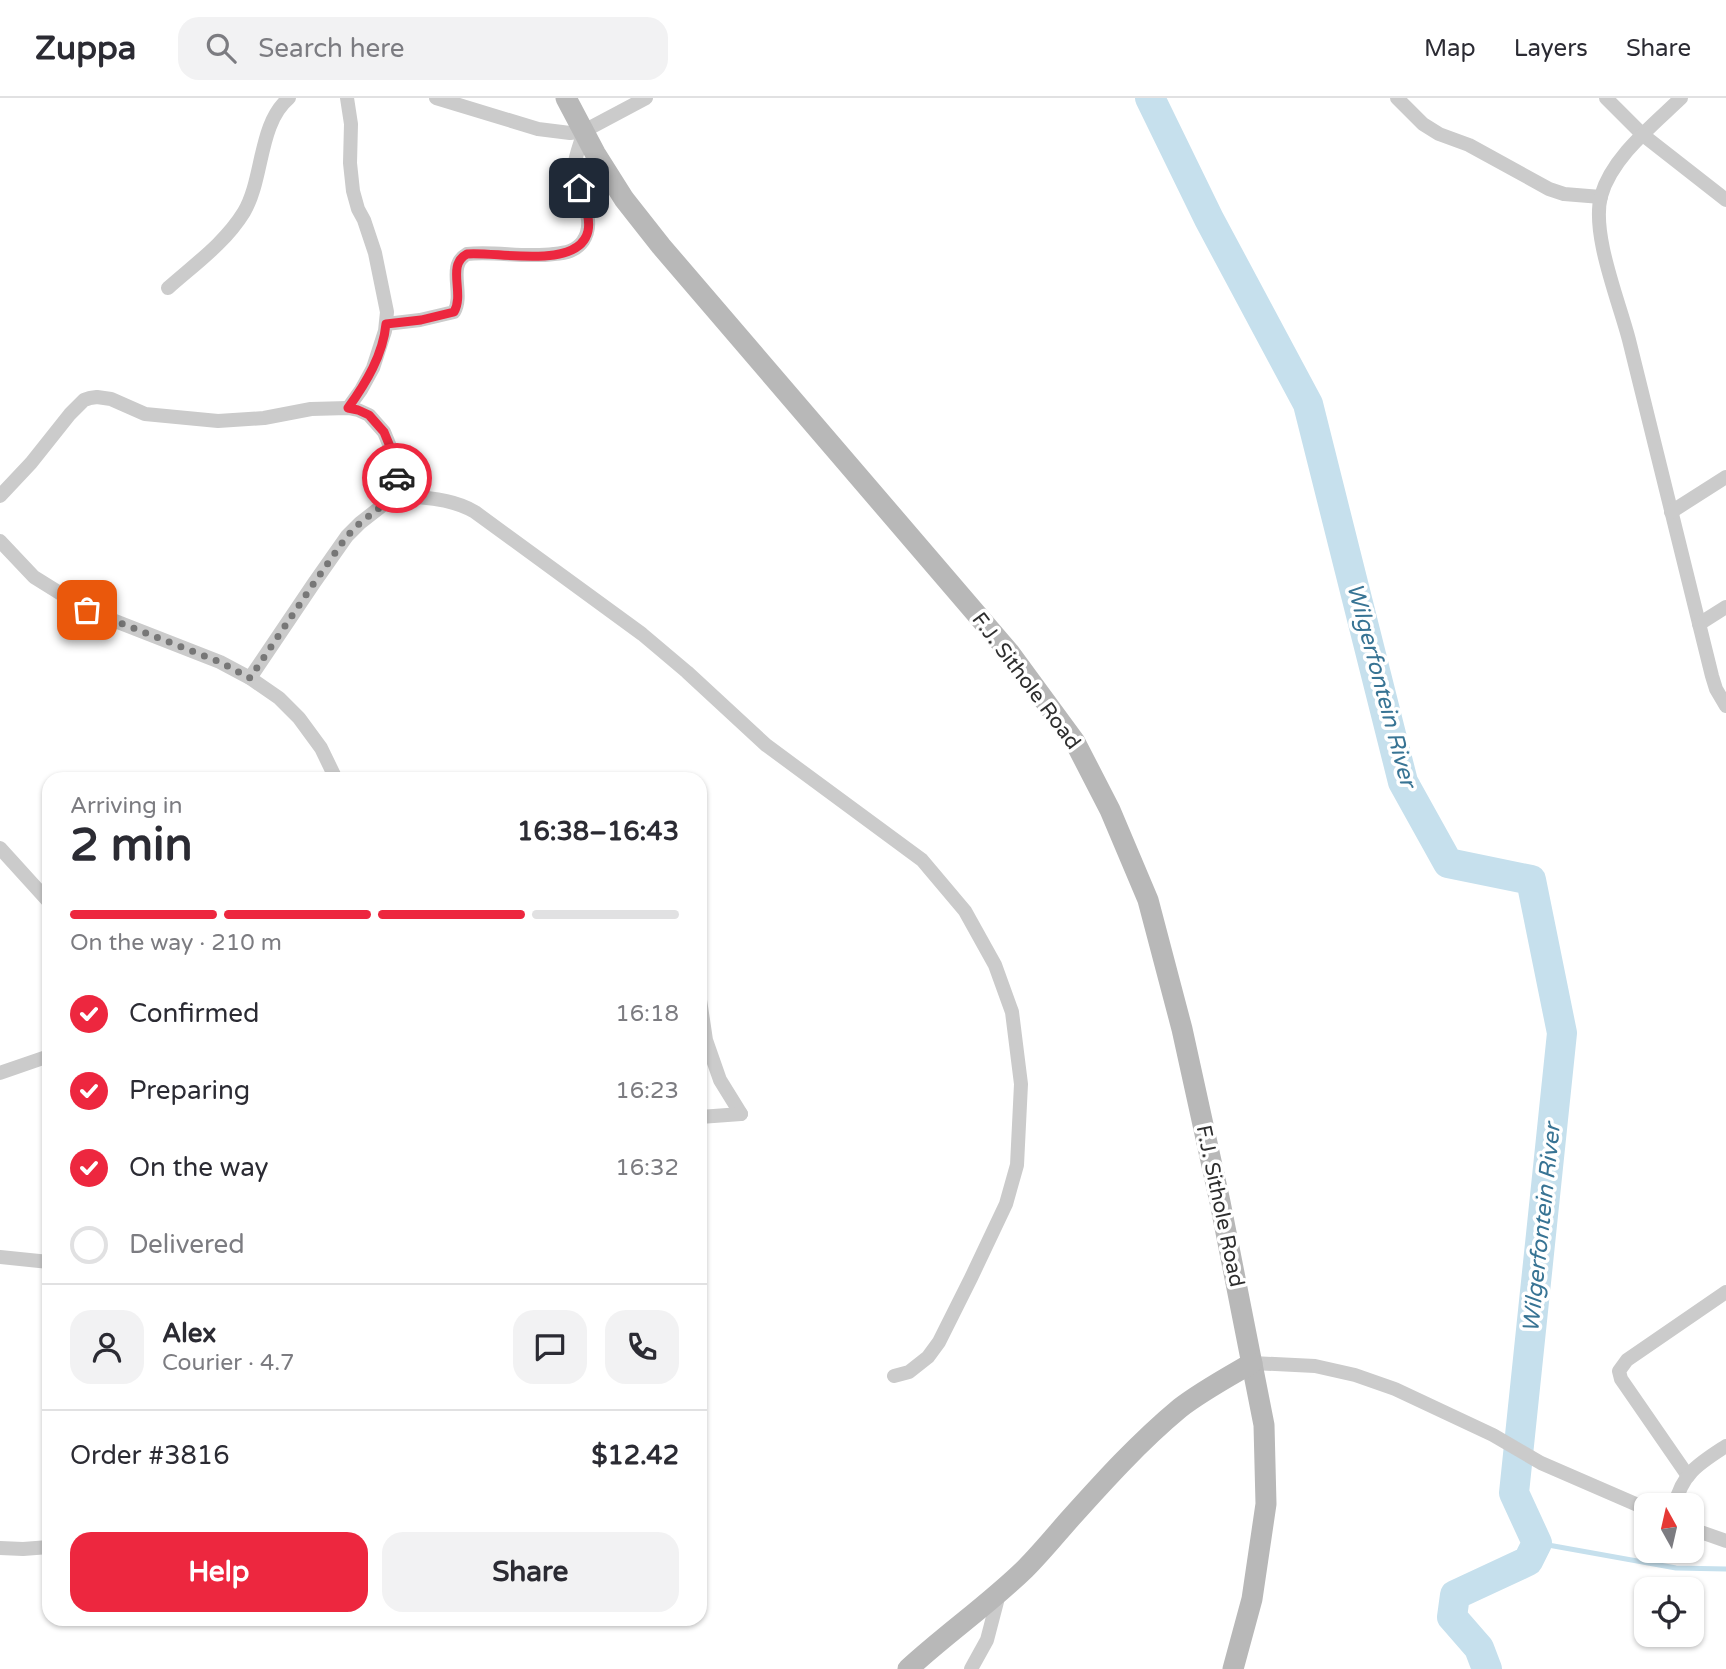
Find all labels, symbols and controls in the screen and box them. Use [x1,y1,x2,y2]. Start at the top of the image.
search box [178,17,668,80]
text: Zuppa [35,29,136,68]
icon: search [202,29,240,67]
text: Search here [258,33,405,64]
text: Map [1424,34,1476,63]
text: Layers [1514,34,1588,63]
text: Share [1626,34,1691,63]
pin [549,158,609,218]
icon: home [560,169,598,207]
courier [362,443,432,513]
icon: car [378,459,416,497]
pin [57,580,117,640]
water label: Wilgerfontein River [1340,580,1423,793]
icon: bag [68,591,106,629]
street label: F.J. Sithole Road [966,608,1086,754]
text: Arriving in [70,792,183,820]
text: 16:38–16:43 [517,816,679,847]
text: 2 min [70,818,193,873]
text: On the way · 210 m [70,929,282,957]
icon: check [70,995,108,1033]
text: Confirmed [129,998,259,1029]
text: 16:18 [615,1000,679,1028]
icon: check [70,1072,108,1110]
text: Preparing [129,1075,250,1106]
text: 16:23 [615,1077,679,1105]
water label: Wilgerfontein River [1517,1119,1567,1334]
street label: F.J. Sithole Road [1191,1123,1249,1289]
icon: check [70,1149,108,1187]
text: On the way [129,1152,269,1183]
text: 16:32 [615,1154,679,1182]
text: Delivered [129,1229,245,1260]
button: person [70,1310,144,1384]
button: chat [513,1310,587,1384]
button: phone [605,1310,679,1384]
text: Alex [162,1318,216,1349]
text: Courier · 4.7 [162,1349,295,1377]
text: Order #3816 [70,1440,230,1471]
text: $12.42 [591,1440,679,1471]
north arrow [1634,1493,1704,1563]
map controls [1634,1493,1704,1647]
button: Help [70,1532,368,1612]
button: Share [382,1532,679,1612]
button: locate [1634,1577,1704,1647]

